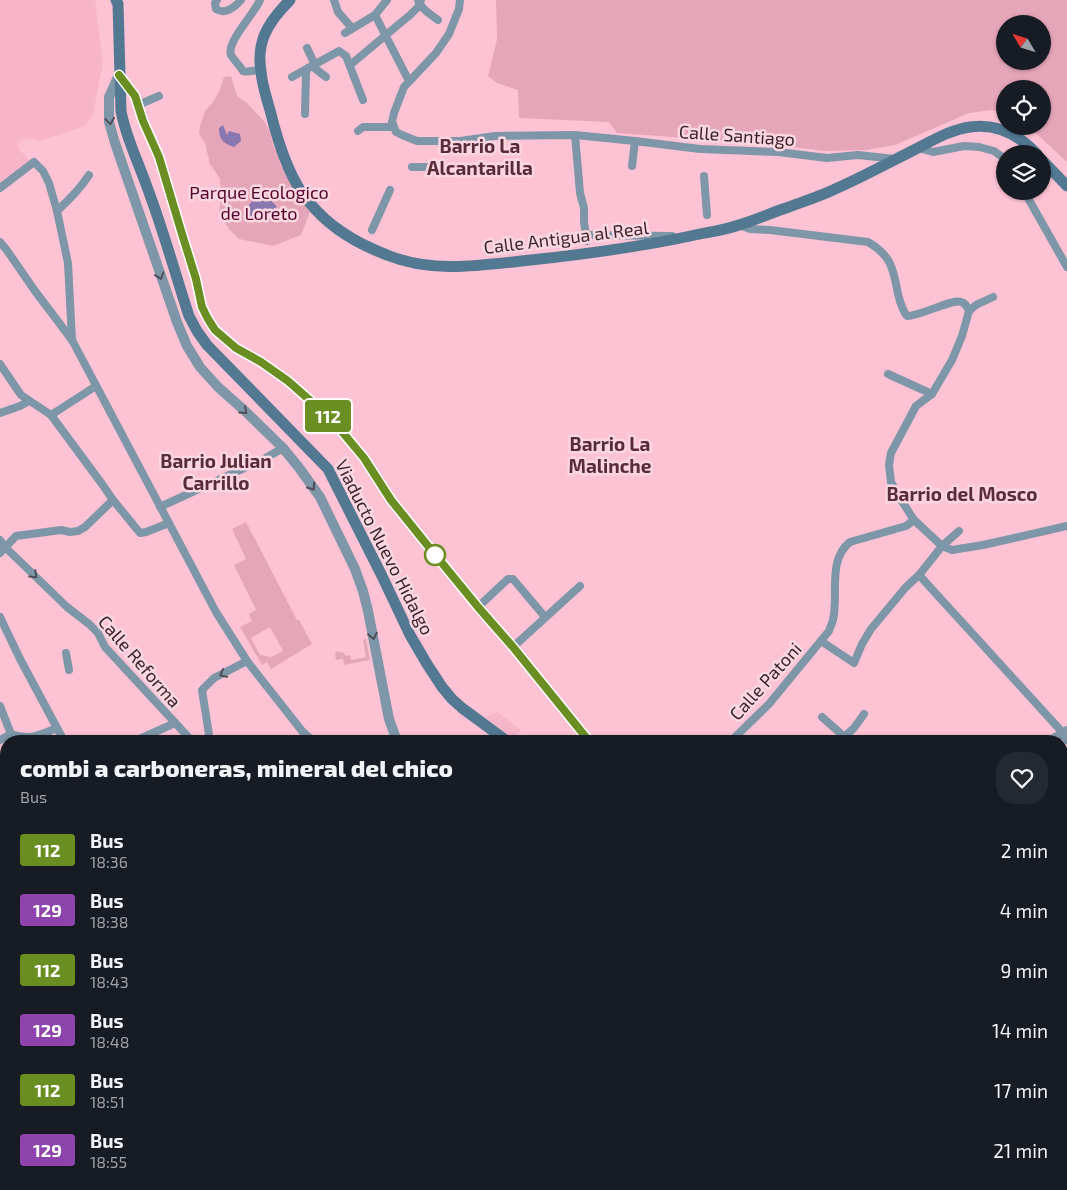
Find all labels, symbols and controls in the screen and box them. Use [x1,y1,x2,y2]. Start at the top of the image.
north arrow [996,15,1051,70]
map controls [996,15,1051,200]
button: locate [996,80,1051,135]
one-way arrow [104,118,115,126]
street label: Calle Santiago [678,120,796,150]
district label: Barrio La Alcantarilla [427,134,533,179]
button: layers [996,145,1051,200]
park label: Parque Ecologico de Loreto [189,181,329,224]
street label: Calle Antigua al Real [482,216,650,258]
one-way arrow [154,271,164,279]
line badge: 112 [299,400,357,432]
one-way arrow [239,405,248,414]
text: 112 [315,405,341,427]
district label: Barrio La Malinche [569,432,652,477]
district label: Barrio Julian Carrillo [160,449,272,494]
street label: Viaducto Nuevo Hidalgo [331,455,439,639]
one-way arrow [306,482,316,491]
district label: Barrio del Mosco [886,482,1038,505]
unlabelled marker [424,544,446,566]
one-way arrow [28,569,37,578]
street label: Calle Reforma [94,610,186,712]
one-way arrow [368,632,378,641]
street label: Calle Patoni [724,638,806,724]
one-way arrow [220,667,229,677]
button: heart [996,752,1048,804]
text: combi a carboneras, mineral del chico [20,753,453,782]
text: Bus [20,787,47,806]
text: Bus [90,829,124,852]
text: 112 [34,839,61,861]
text: 2 min [1001,839,1048,862]
text: 18:36 [90,852,128,871]
text: Bus [90,889,124,912]
text: 129 [33,899,62,921]
text: 4 min [1000,899,1048,922]
text: 18:38 [90,912,128,931]
text: Bus [90,949,124,972]
text: 112 [34,959,61,981]
text: 9 min [1000,959,1048,982]
text: 18:43 [90,972,129,991]
text: Bus [90,1009,124,1032]
text: 129 [33,1019,62,1041]
text: 14 min [992,1019,1048,1042]
text: 18:48 [90,1032,129,1051]
text: Bus [90,1069,124,1092]
text: 112 [34,1079,61,1101]
text: 17 min [994,1079,1048,1102]
text: 18:51 [90,1092,125,1111]
text: Bus [90,1129,124,1152]
text: 129 [33,1139,62,1161]
text: 21 min [993,1139,1048,1162]
text: 18:55 [90,1152,127,1171]

